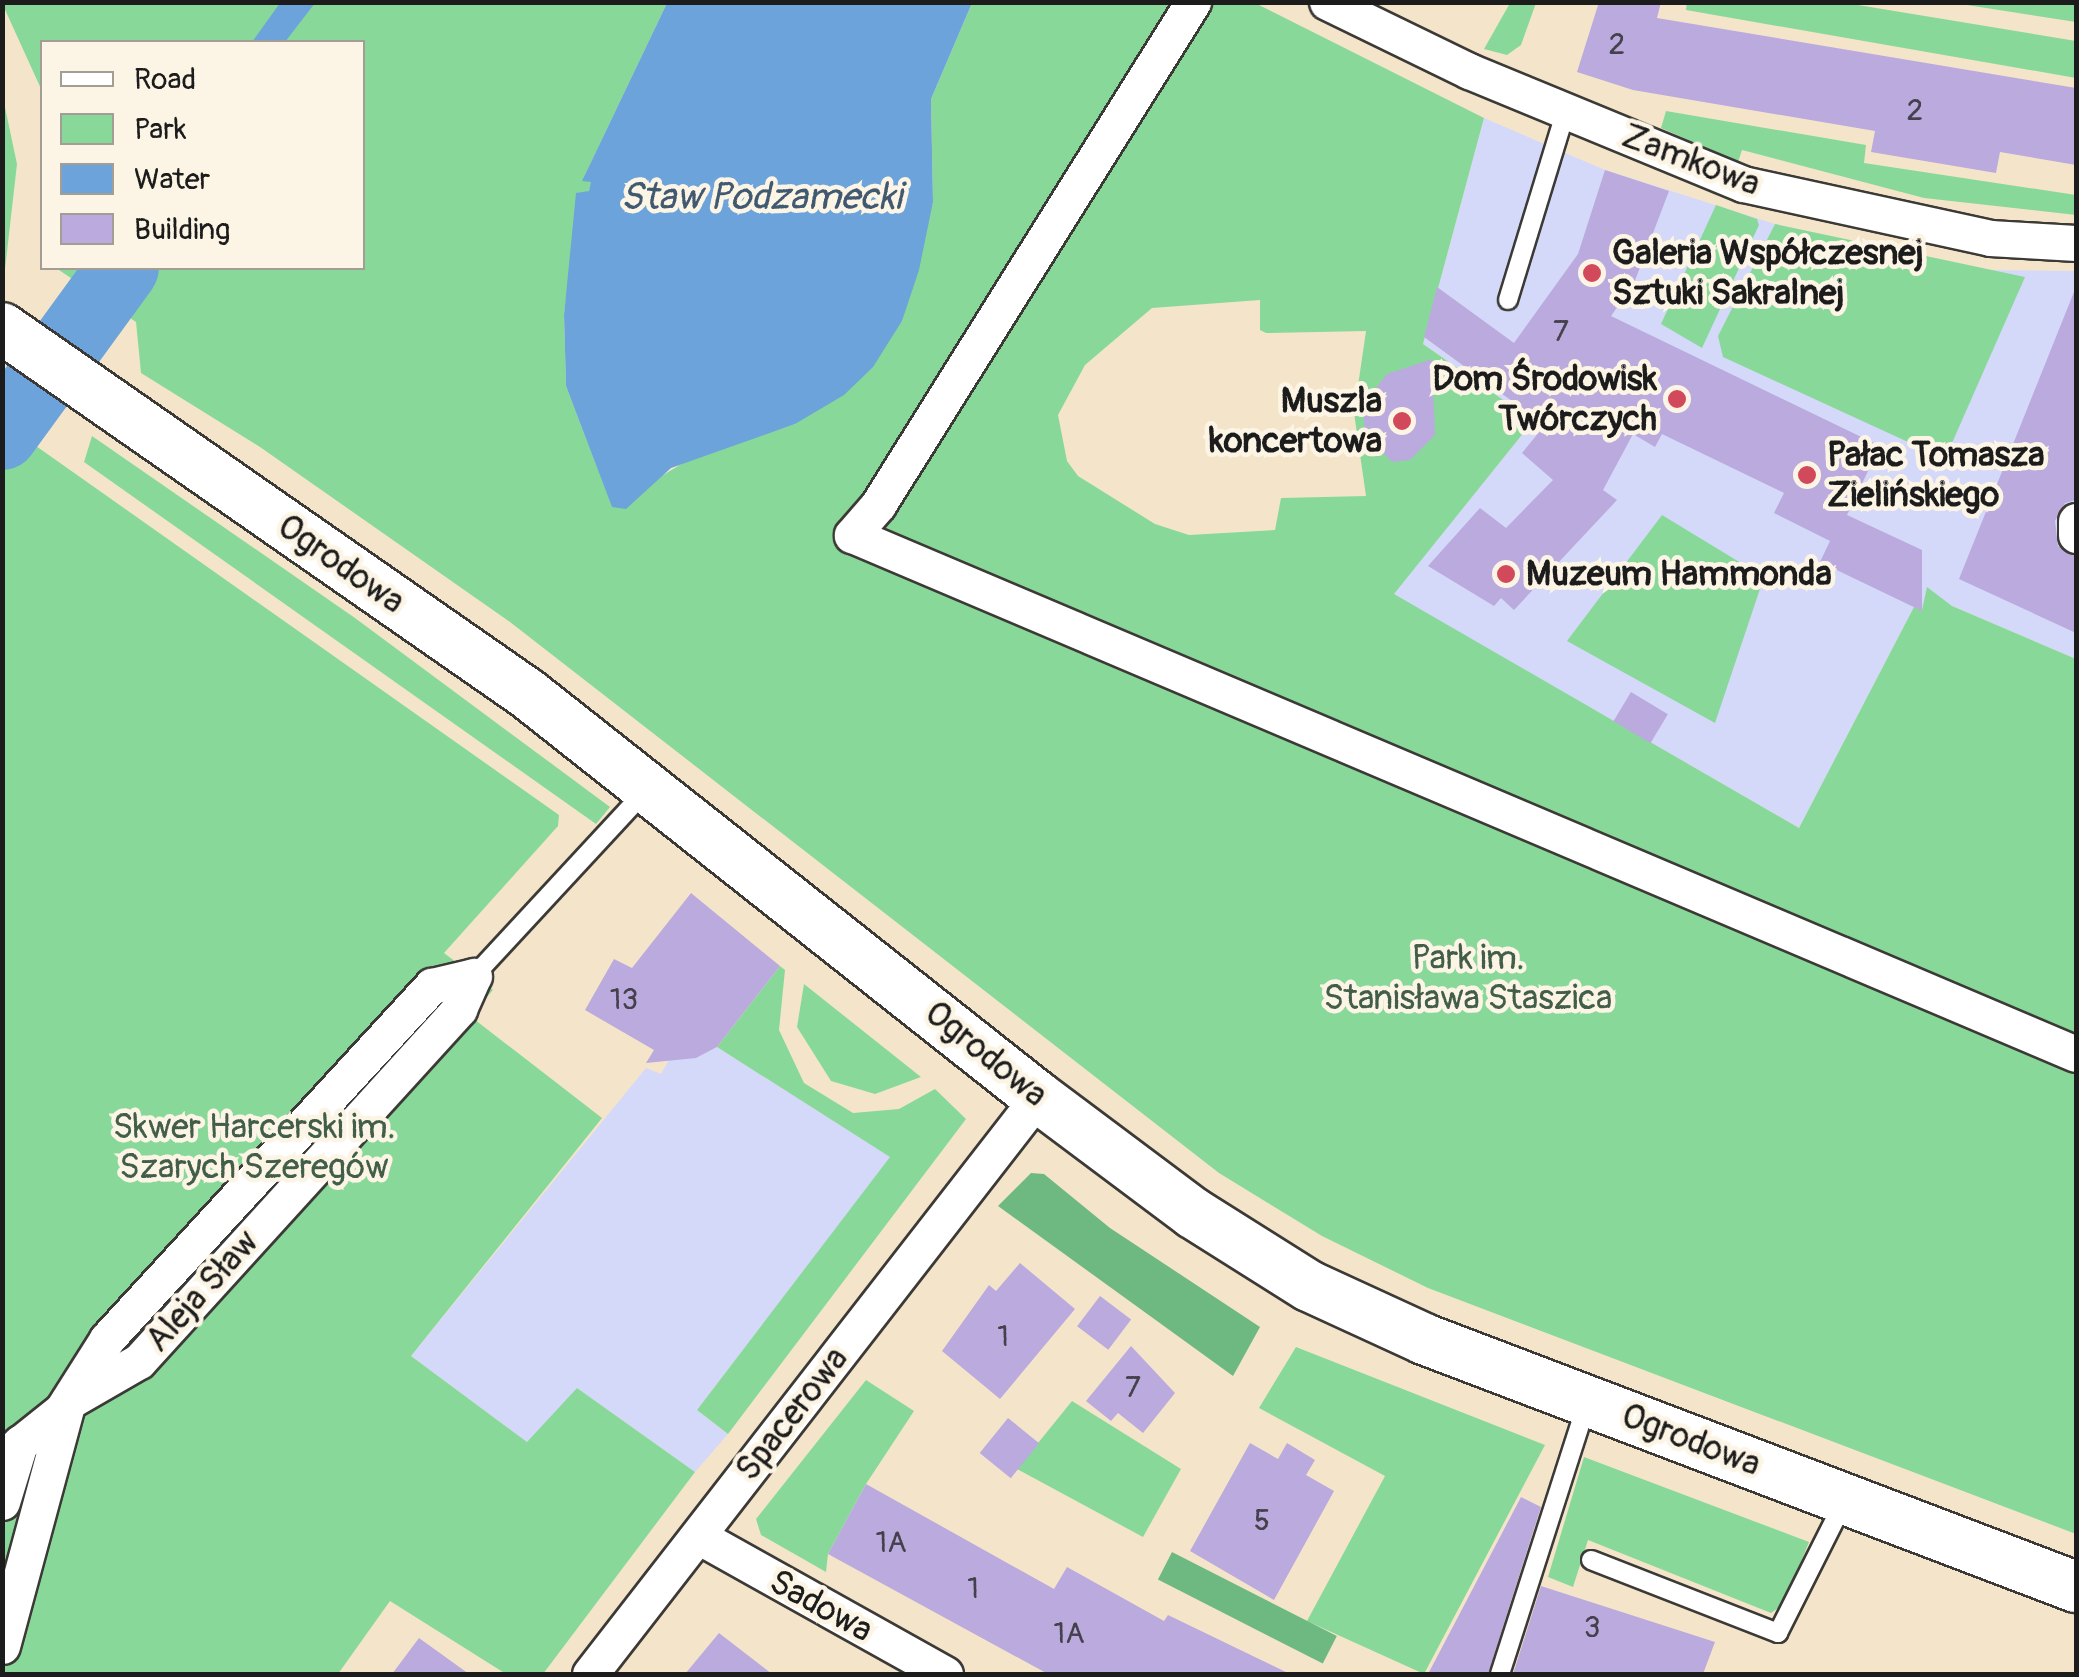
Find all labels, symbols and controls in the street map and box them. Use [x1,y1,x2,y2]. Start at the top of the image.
house number: 2 [1609,27,1625,63]
legend [40,40,365,270]
text: Road [134,61,196,98]
house number: 2 [1907,93,1923,129]
text: Park [134,111,187,148]
street label: Zamkowa [1616,115,1766,205]
text: Water [134,161,210,198]
water label: Staw Podzamecki [621,175,901,221]
text: Building [134,211,230,248]
place label: Galeria Współczesnej Sztuki Sakralnej [1612,232,1924,314]
marker: Galeria Współczesnej Sztuki Sakralnej [1581,262,1603,284]
house number: 7 [1553,314,1569,350]
place label: Dom Środowisk Twórczych [1432,358,1657,440]
place label: Muszla koncertowa [1209,380,1382,462]
marker: Dom Środowisk Twórczych [1666,388,1688,410]
marker: Muszla koncertowa [1391,410,1413,432]
place label: Pałac Tomasza Zielińskiego [1827,434,2045,516]
marker: Pałac Tomasza Zielińskiego [1796,464,1818,486]
street label: Ogrodowa [269,505,413,623]
place label: Muzeum Hammonda [1526,553,1832,595]
marker: Muzeum Hammonda [1495,563,1517,585]
park label: Park im. Stanisława Staszica [1324,937,1612,1019]
house number: 13 [610,982,638,1018]
street label: Ogrodowa [916,992,1056,1116]
park label: Skwer Harcerski im. Szarych Szeregów [113,1106,395,1188]
street label: Aleja Sław [136,1222,268,1360]
house number: 1 [997,1319,1009,1355]
street label: Spacerowa [727,1339,857,1489]
house number: 7 [1125,1370,1141,1406]
street label: Ogrodowa [1616,1394,1766,1486]
house number: 5 [1254,1503,1270,1539]
house number: 1A [875,1525,907,1561]
street label: Sadowa [762,1561,880,1651]
house number: 1 [967,1571,979,1607]
house number: 3 [1584,1610,1600,1646]
house number: 1A [1053,1616,1085,1652]

